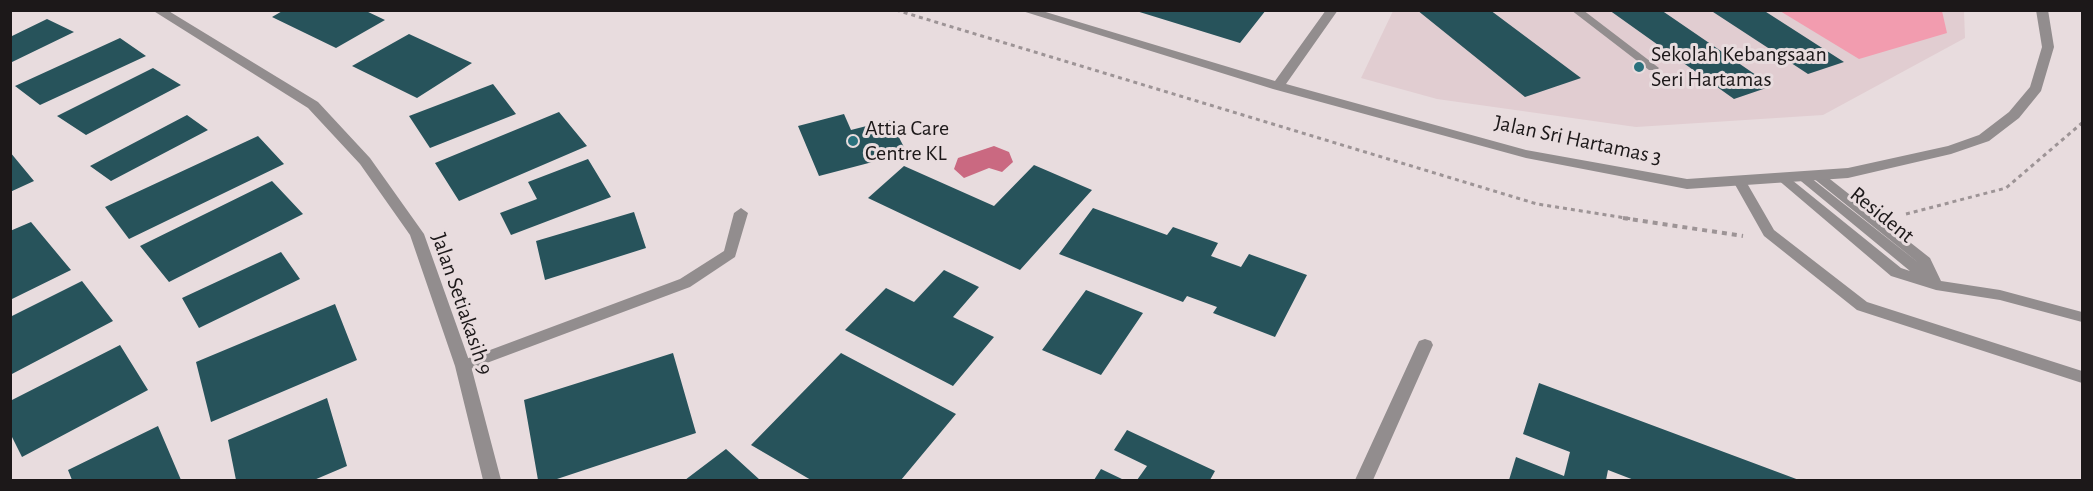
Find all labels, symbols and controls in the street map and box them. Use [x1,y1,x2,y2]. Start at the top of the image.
place label: Sekolah Kebangsaan Seri Hartamas [1651,41,1827,92]
marker: Sekolah Kebangsaan Seri Hartamas [1632,60,1646,74]
street label: Jalan Sri Hartamas 3 [1492,109,1664,171]
place label: Attia Care Centre KL [865,115,949,166]
marker: Attia Care Centre KL [846,134,860,148]
street label: Resident [1845,181,1919,249]
street label: Jalan Setiakasih 9 [425,230,499,378]

